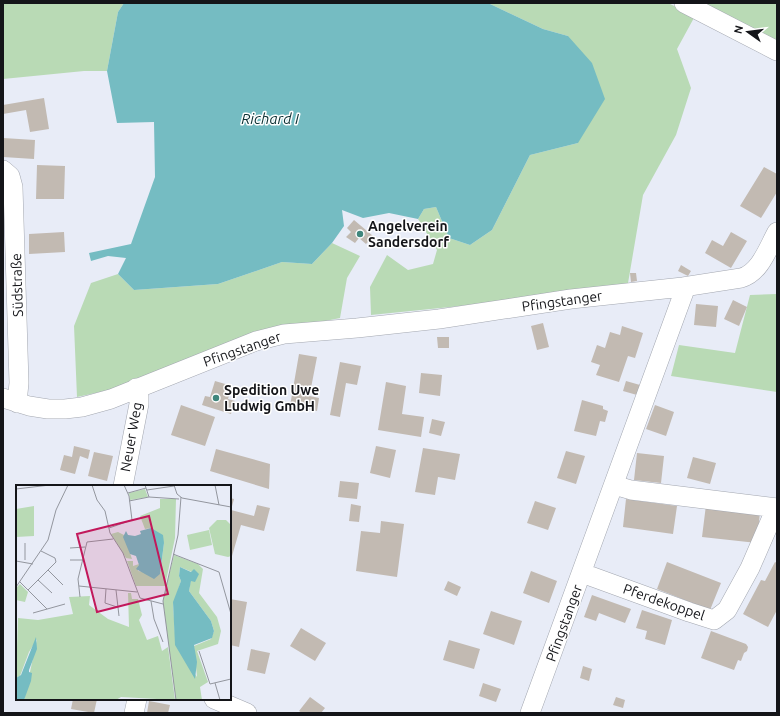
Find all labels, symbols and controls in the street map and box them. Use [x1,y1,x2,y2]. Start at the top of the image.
north arrow [728,12,768,52]
text: N [731,24,745,35]
water label: Richard I [241,110,300,127]
place label: Angelverein Sandersdorf [368,218,449,250]
marker: Angelverein Sandersdorf [355,229,365,239]
street label: Südstraße [8,253,26,317]
street label: Pfingstanger [521,287,604,315]
street label: Pfingstanger [201,328,284,370]
place label: Spedition Uwe Ludwig GmbH [224,382,319,414]
marker: Spedition Uwe Ludwig GmbH [211,393,221,403]
street label: Neuer Weg [117,401,145,473]
inset map [16,485,231,700]
street label: Pferdekoppel [621,581,707,624]
street label: Pfingstanger [543,582,586,664]

